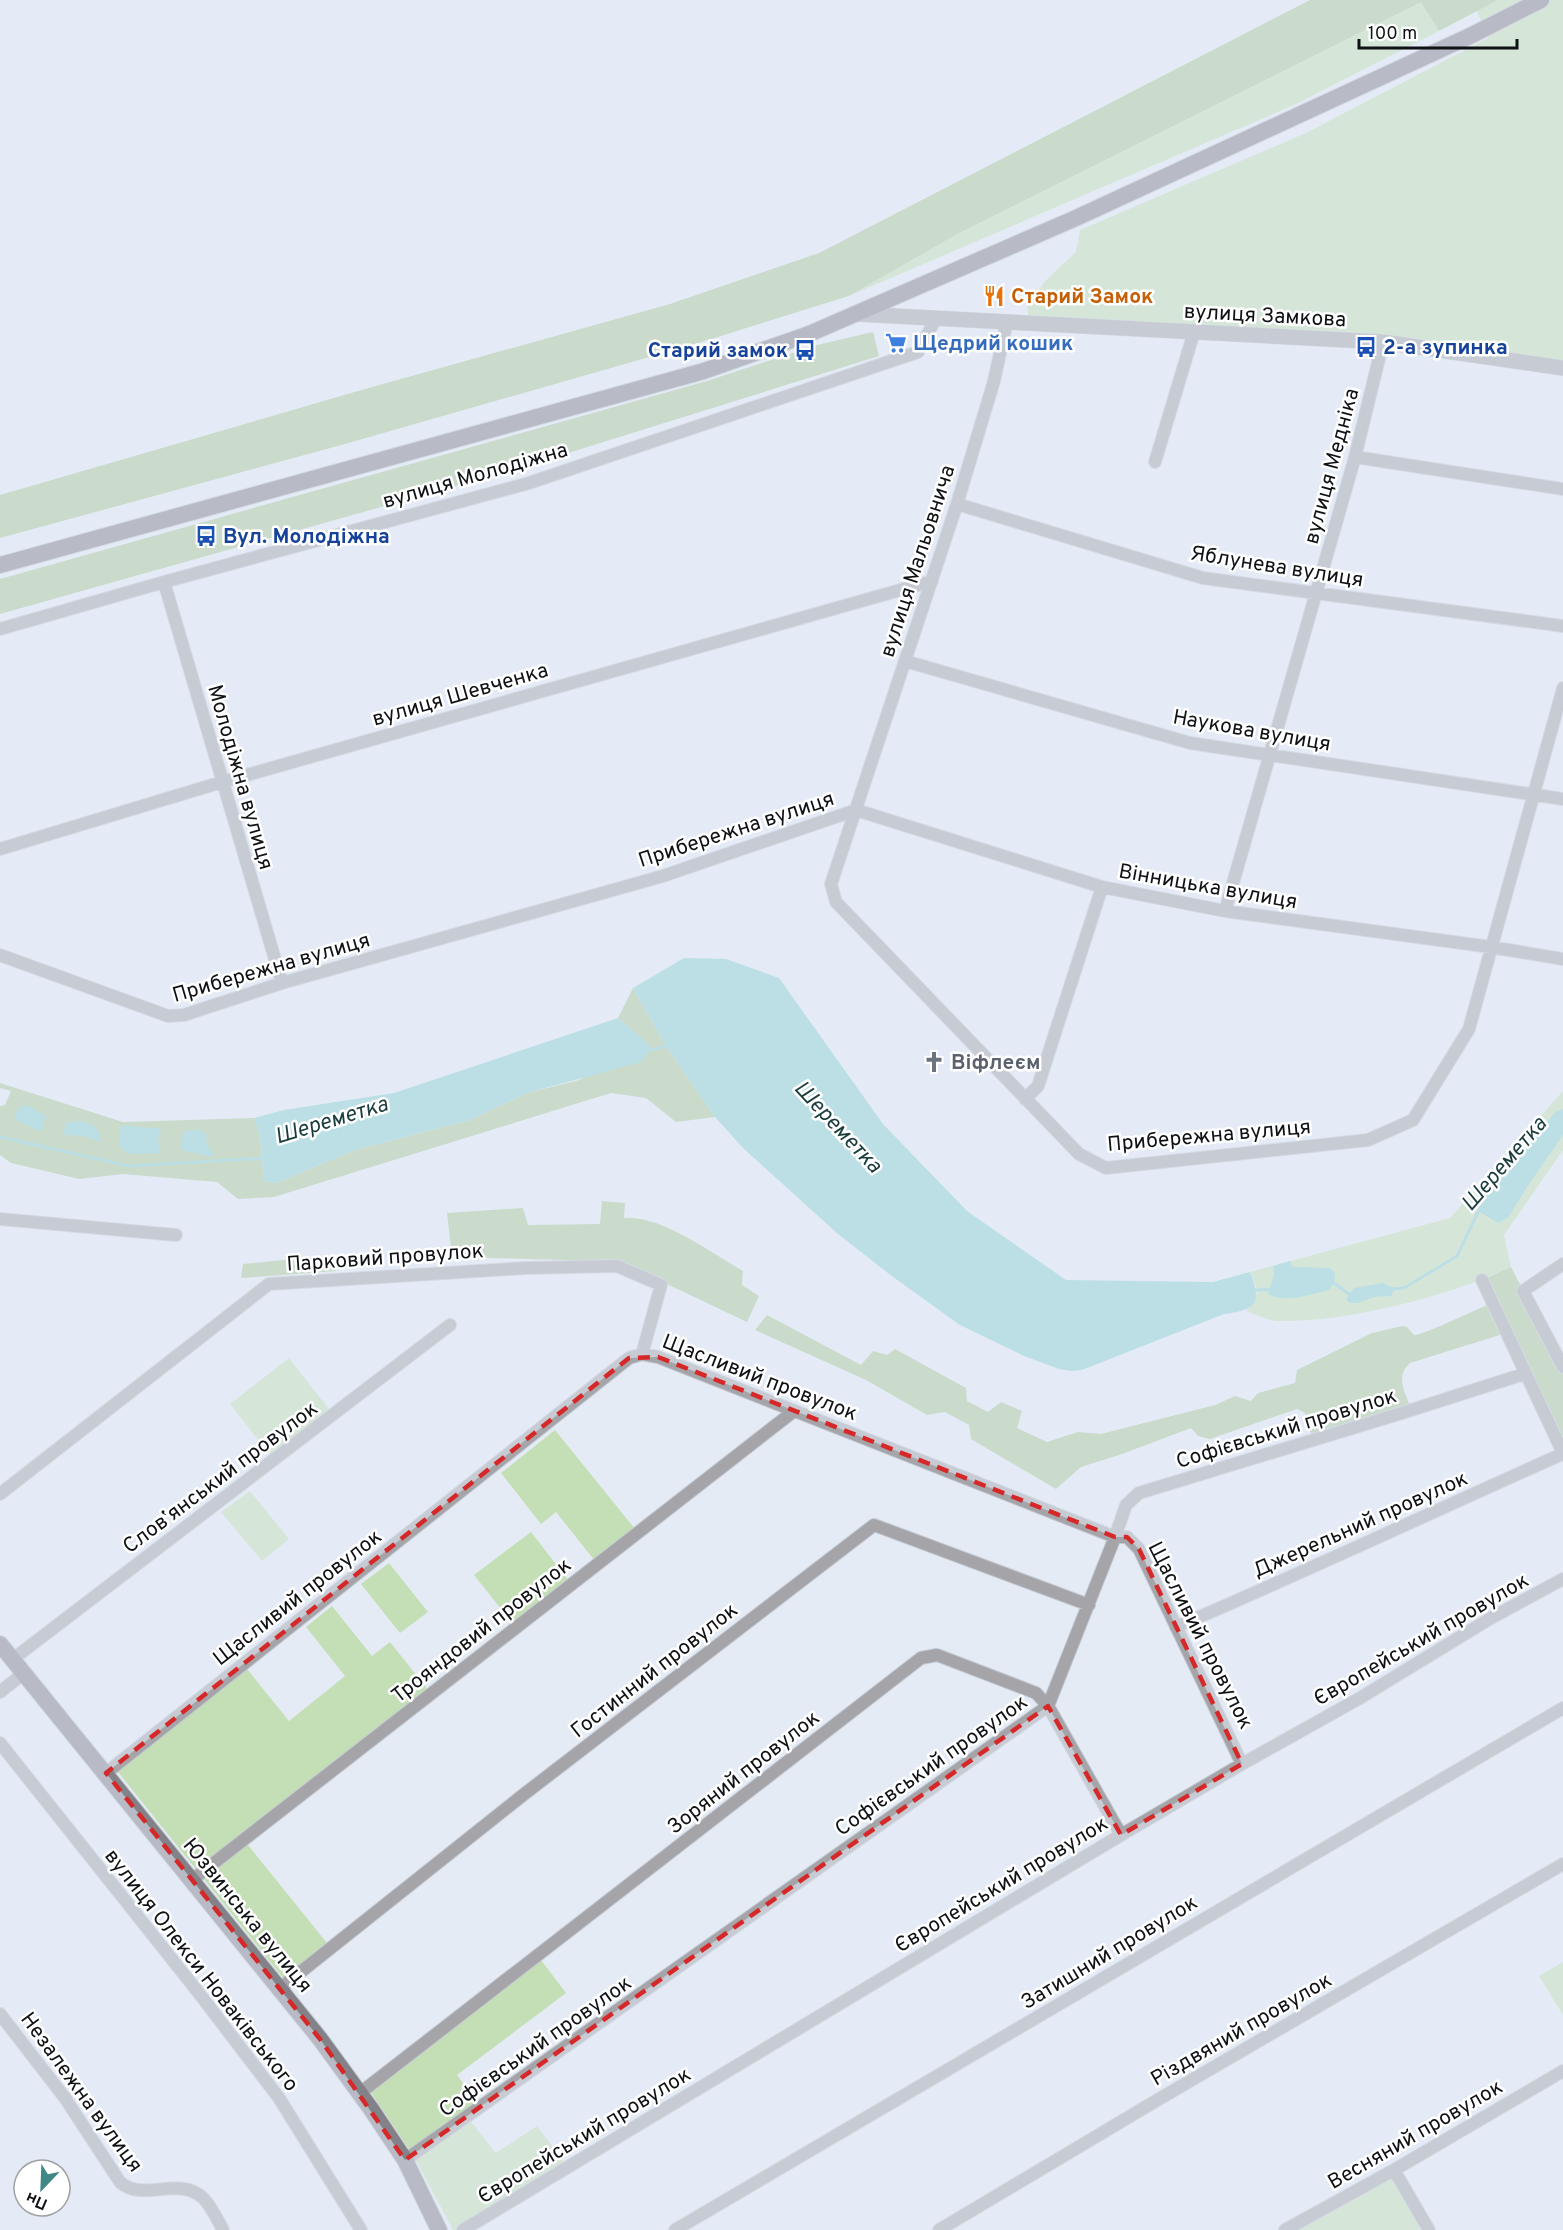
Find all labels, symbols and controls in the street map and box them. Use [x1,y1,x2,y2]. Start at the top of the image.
scale bar [1359,12,1516,50]
text: 100 m [1368,23,1417,46]
restaurant icon: Старий Замок [982,284,1006,308]
place label: Старий Замок [1011,284,1153,311]
street label: вулиця Замкова [1183,299,1347,334]
supermarket icon: Щедрий кошик [884,331,908,355]
place label: Щедрий кошик [913,331,1073,358]
bus stop icon: 2-а зупинка [1354,335,1378,359]
place label: 2-а зупинка [1383,335,1508,362]
place label: Старий замок [648,338,788,365]
bus stop icon: Старий замок [793,338,817,362]
street label: вулиця Медніка [1299,385,1366,547]
street label: вулиця Молодіжна [380,437,571,516]
street label: вулиця Мальовнича [875,462,962,661]
bus stop icon: Вул. Молодіжна [194,524,218,548]
place label: Вул. Молодіжна [223,524,390,551]
street label: Яблунева вулиця [1188,540,1365,595]
street label: вулиця Шевченка [369,657,551,733]
street label: Молодіжна вулиця [200,682,279,873]
street label: Наукова вулиця [1171,704,1333,759]
street label: Прибережна вулиця [635,786,838,875]
street label: Вінницька вулиця [1116,858,1299,916]
street label: Прибережна вулиця [169,927,373,1010]
church icon: Віфлеєм [922,1050,946,1074]
place label: Віфлеєм [951,1050,1041,1077]
water label: Шереметка [787,1076,887,1180]
water label: Шереметка [272,1091,392,1151]
water label: Шереметка [1456,1111,1554,1218]
street label: Прибережна вулиця [1106,1114,1312,1159]
street label: Парковий провулок [286,1238,485,1279]
street label: Щасливий провулок [658,1329,861,1428]
street label: Софієвський провулок [1173,1383,1400,1476]
street label: Словʼянський провулок [118,1396,324,1560]
street label: Джерельний провулок [1249,1466,1472,1585]
street label: Щасливий провулок [208,1524,388,1673]
street label: Щасливий провулок [1141,1537,1259,1734]
street label: Трояндовий провулок [386,1552,577,1710]
street label: Європейський провулок [1309,1568,1534,1713]
street label: Гостинний провулок [566,1597,744,1745]
street label: Софієвський провулок [830,1689,1034,1843]
street label: Зоряний провулок [662,1705,826,1841]
street label: Європейський провулок [890,1811,1113,1960]
street label: Юзвинська вулиця [176,1833,318,1999]
street label: вулиця Олекси Новаківського [98,1844,304,2098]
street label: Затишний провулок [1017,1890,1203,2017]
street label: Різдвяний провулок [1146,1967,1337,2093]
street label: Софієвський провулок [434,1970,638,2124]
street label: Незалежна вулиця [14,2007,148,2178]
street label: Європейський провулок [473,2062,696,2211]
street label: Весняний провулок [1323,2074,1508,2196]
north arrow [12,2158,72,2218]
text: Пн [23,2187,51,2213]

